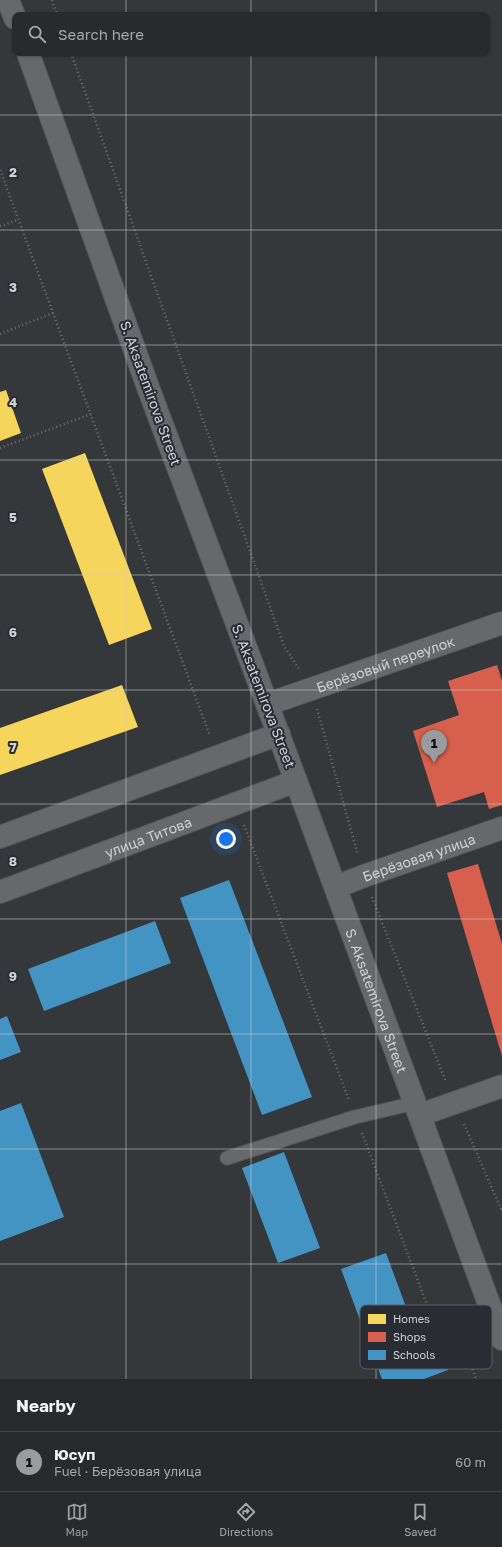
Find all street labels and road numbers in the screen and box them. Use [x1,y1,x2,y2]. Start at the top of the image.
street label: S. Aksatemirova Street [117,318,185,468]
street label: S. Aksatemirova Street [229,622,299,770]
street label: Берёзовый переулок [314,632,457,695]
street label: улица Титова [102,812,194,861]
street label: Берёзовая улица [360,830,477,884]
street label: S. Aksatemirova Street [343,926,411,1075]

